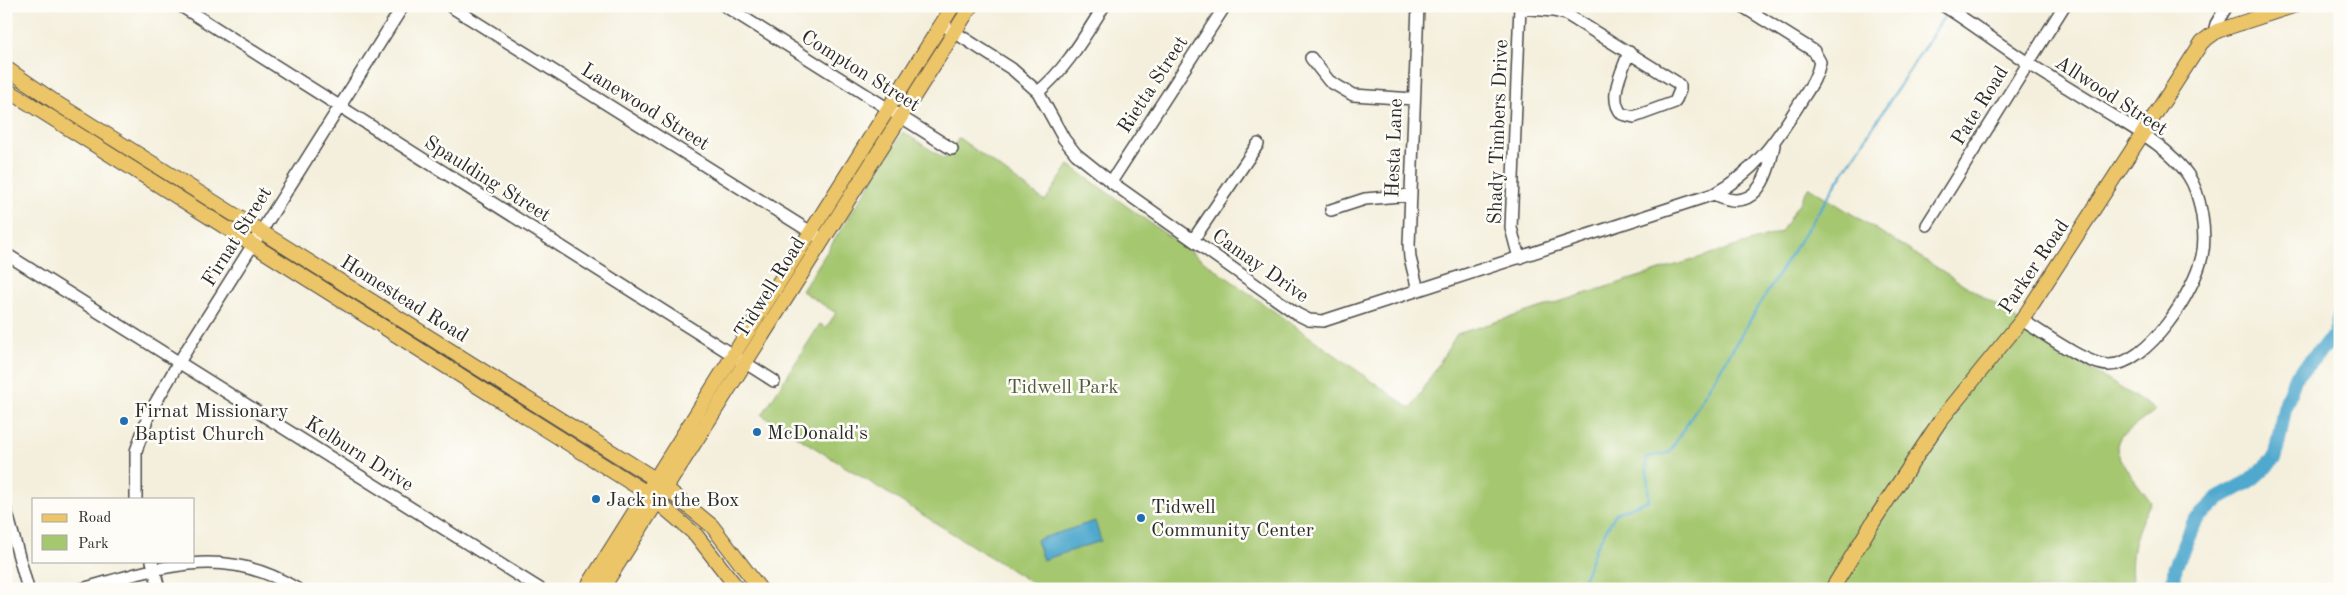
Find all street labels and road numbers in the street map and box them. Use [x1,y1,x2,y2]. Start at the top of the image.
street label: Compton Street [797,27,923,116]
street label: Rietta Street [1115,33,1192,137]
street label: Shady Timbers Drive [1486,39,1512,225]
street label: Allwood Street [2051,53,2171,140]
street label: Lanewood Street [577,60,712,155]
street label: Pate Road [1949,63,2013,149]
street label: Hesta Lane [1383,98,1407,198]
street label: Spaulding Street [420,133,554,227]
street label: Firnat Street [199,184,276,290]
street label: Parker Road [1996,216,2073,318]
street label: Camay Drive [1208,226,1312,307]
street label: Tidwell Road [732,234,810,342]
street label: Homestead Road [337,252,471,347]
street label: Kelburn Drive [301,414,417,496]

